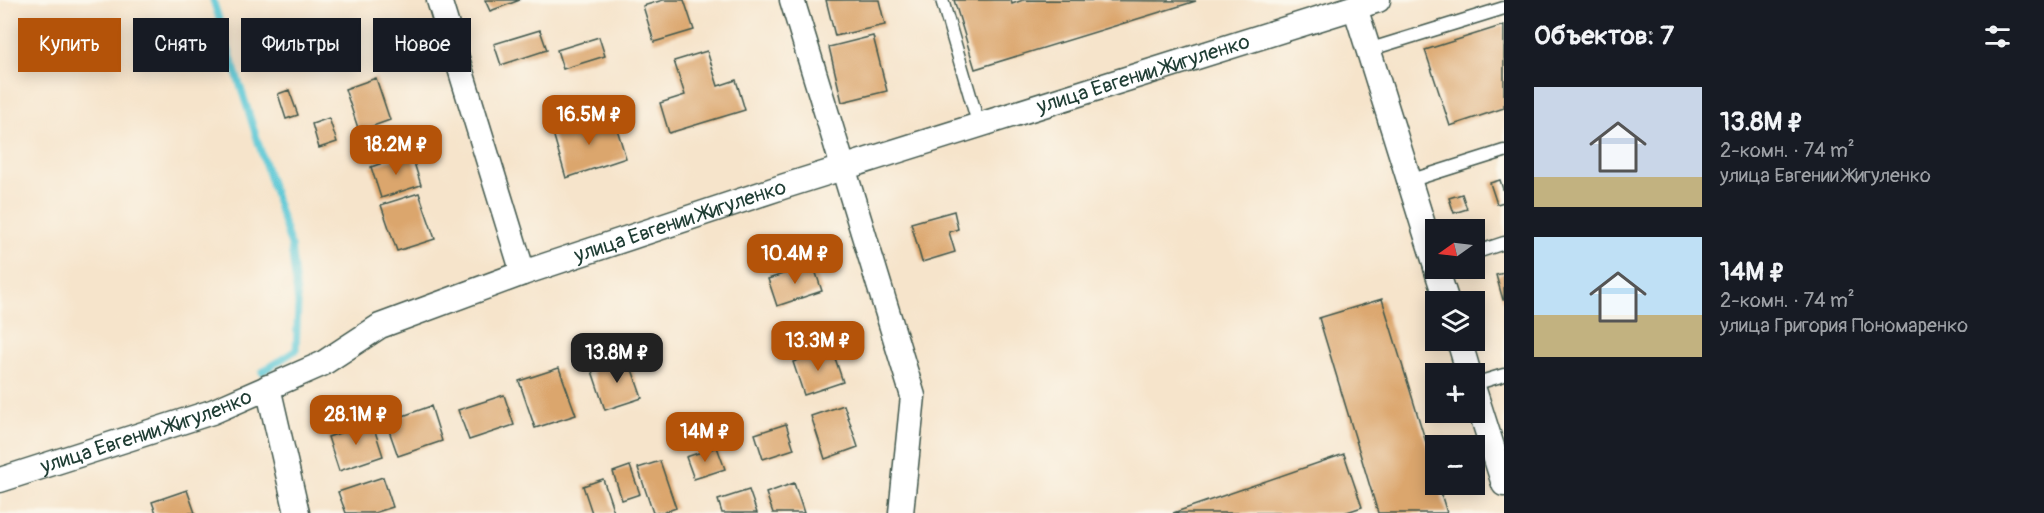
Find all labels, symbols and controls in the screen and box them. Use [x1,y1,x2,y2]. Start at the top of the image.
chip: Купить [18,18,121,72]
chip: Снять [133,18,229,72]
chip: Фильтры [241,18,361,72]
chip: Новое [373,18,471,72]
text: Объектов: 7 [1534,20,1674,52]
icon: filters [1981,20,2014,53]
street label: улица Евгении Жигуленко [1033,28,1253,120]
pin: 16.5M ₽ [534,95,644,146]
text: 16.5M ₽ [556,102,622,127]
text: 13.8M ₽ [1720,106,1803,138]
icon: home [1582,111,1654,183]
pin: 18.2M ₽ [341,125,451,176]
text: 18.2M ₽ [364,132,428,157]
text: 2-комн. · 74 m² [1720,138,1855,163]
text: улица Евгении Жигуленко [1720,163,1931,188]
street label: улица Евгении Жигуленко [570,173,789,269]
north arrow [1425,219,1485,279]
map controls [1425,219,1485,495]
pin: 10.4M ₽ [740,234,850,285]
text: 10.4M ₽ [761,241,829,266]
text: 14M ₽ [1720,256,1785,288]
icon: home [1582,261,1654,333]
text: 2-комн. · 74 m² [1720,288,1855,313]
button: layers [1425,291,1485,351]
text: улица Григория Пономаренко [1720,313,1968,338]
pin: 13.3M ₽ [763,321,873,372]
text: 13.3M ₽ [785,328,851,353]
pin: 13.8M ₽ [562,333,672,384]
text: 13.8M ₽ [585,340,649,365]
button: + [1425,363,1485,423]
street label: улица Евгении Жигуленко [36,383,256,480]
pin: 28.1M ₽ [301,395,411,446]
text: 28.1M ₽ [324,402,388,427]
pin: 14M ₽ [663,412,747,463]
text: 14M ₽ [680,419,730,444]
button: − [1425,435,1485,495]

